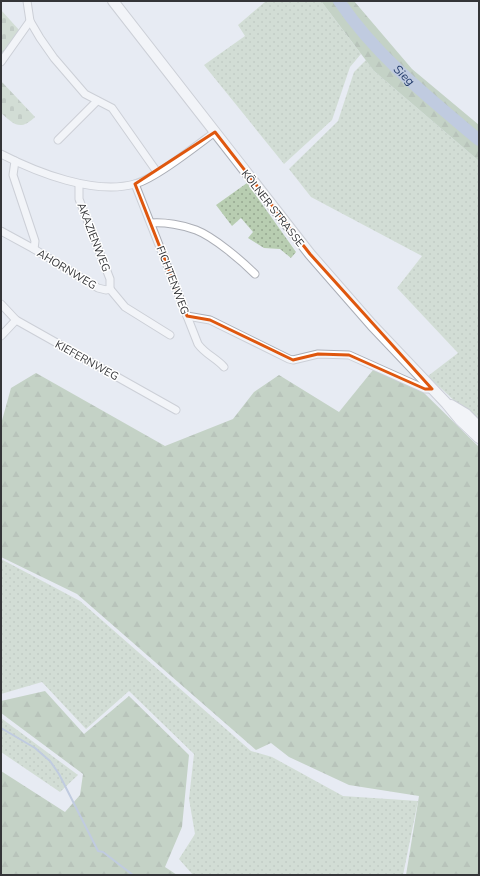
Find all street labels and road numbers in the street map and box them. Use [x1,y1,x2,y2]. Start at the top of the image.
street label: KÖLNER STRASSE [238,167,307,250]
street label: AKAZIENWEG [73,200,114,274]
street label: FICHTENWEG [153,244,192,317]
street label: AHORNWEG [34,246,99,293]
street label: KIEFERNWEG [52,337,121,384]

